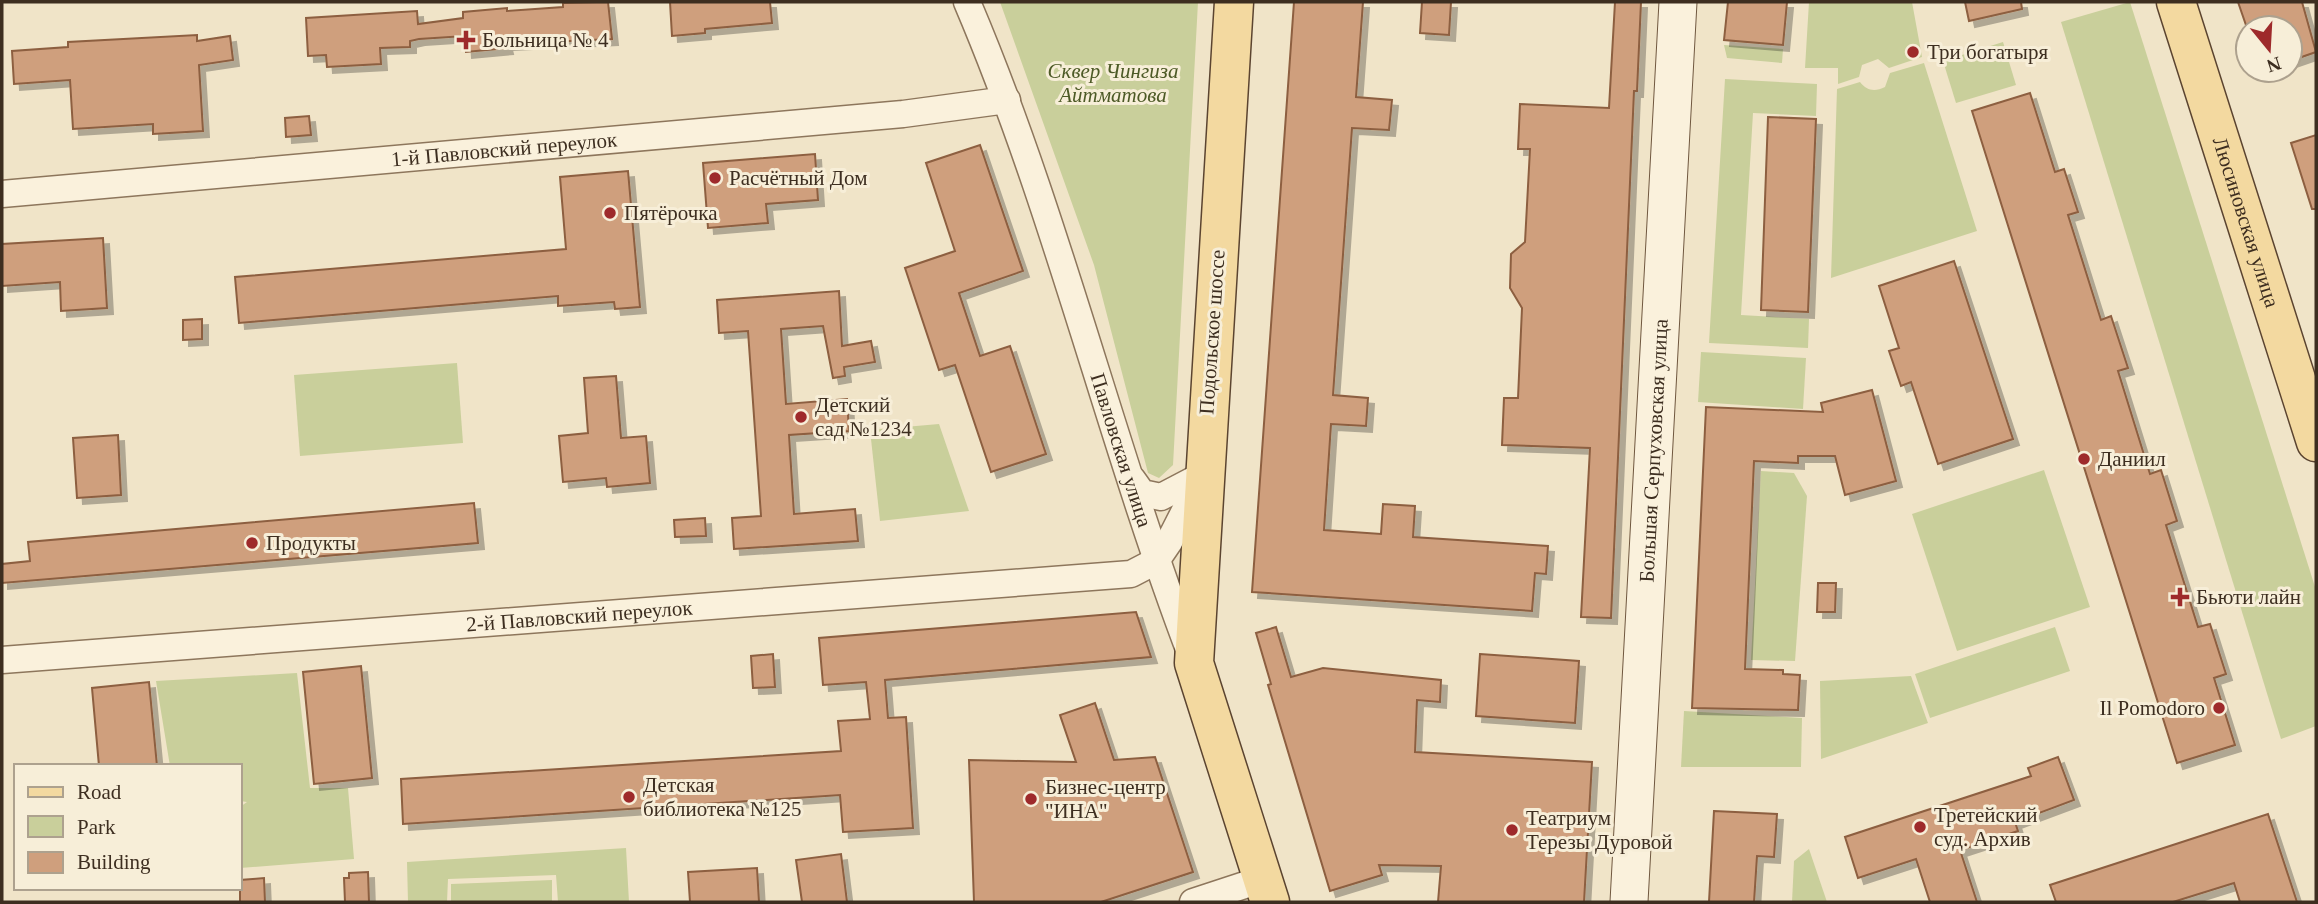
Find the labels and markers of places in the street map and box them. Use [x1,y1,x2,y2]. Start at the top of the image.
place label: Больница № 4 [482,28,609,52]
marker: Больница № 4 [456,30,476,50]
place label: Три богатыря [1927,40,2048,64]
marker: Три богатыря [1905,44,1921,60]
place label: Расчётный Дом [729,166,868,190]
marker: Расчётный Дом [707,170,723,186]
place label: Пятёрочка [624,201,718,225]
marker: Пятёрочка [602,205,618,221]
place label: Детский сад №1234 [815,393,912,441]
marker: Детский сад №1234 [793,409,809,425]
place label: Даниил [2098,447,2166,471]
marker: Даниил [2076,451,2092,467]
place label: Продукты [266,531,356,555]
marker: Продукты [244,535,260,551]
place label: Бьюти лайн [2196,585,2301,609]
marker: Бьюти лайн [2170,587,2190,607]
place label: Il Pomodoro [2099,696,2205,720]
marker: Il Pomodoro [2211,700,2227,716]
place label: Детская библиотека №125 [643,773,802,821]
place label: Бизнес-центр "ИНА" [1045,775,1166,823]
marker: Детская библиотека №125 [621,789,637,805]
marker: Бизнес-центр "ИНА" [1023,791,1039,807]
place label: Третейский суд. Архив [1934,803,2038,851]
place label: Театриум Терезы Дуровой [1526,806,1672,854]
marker: Третейский суд. Архив [1912,819,1928,835]
marker: Театриум Терезы Дуровой [1504,822,1520,838]

